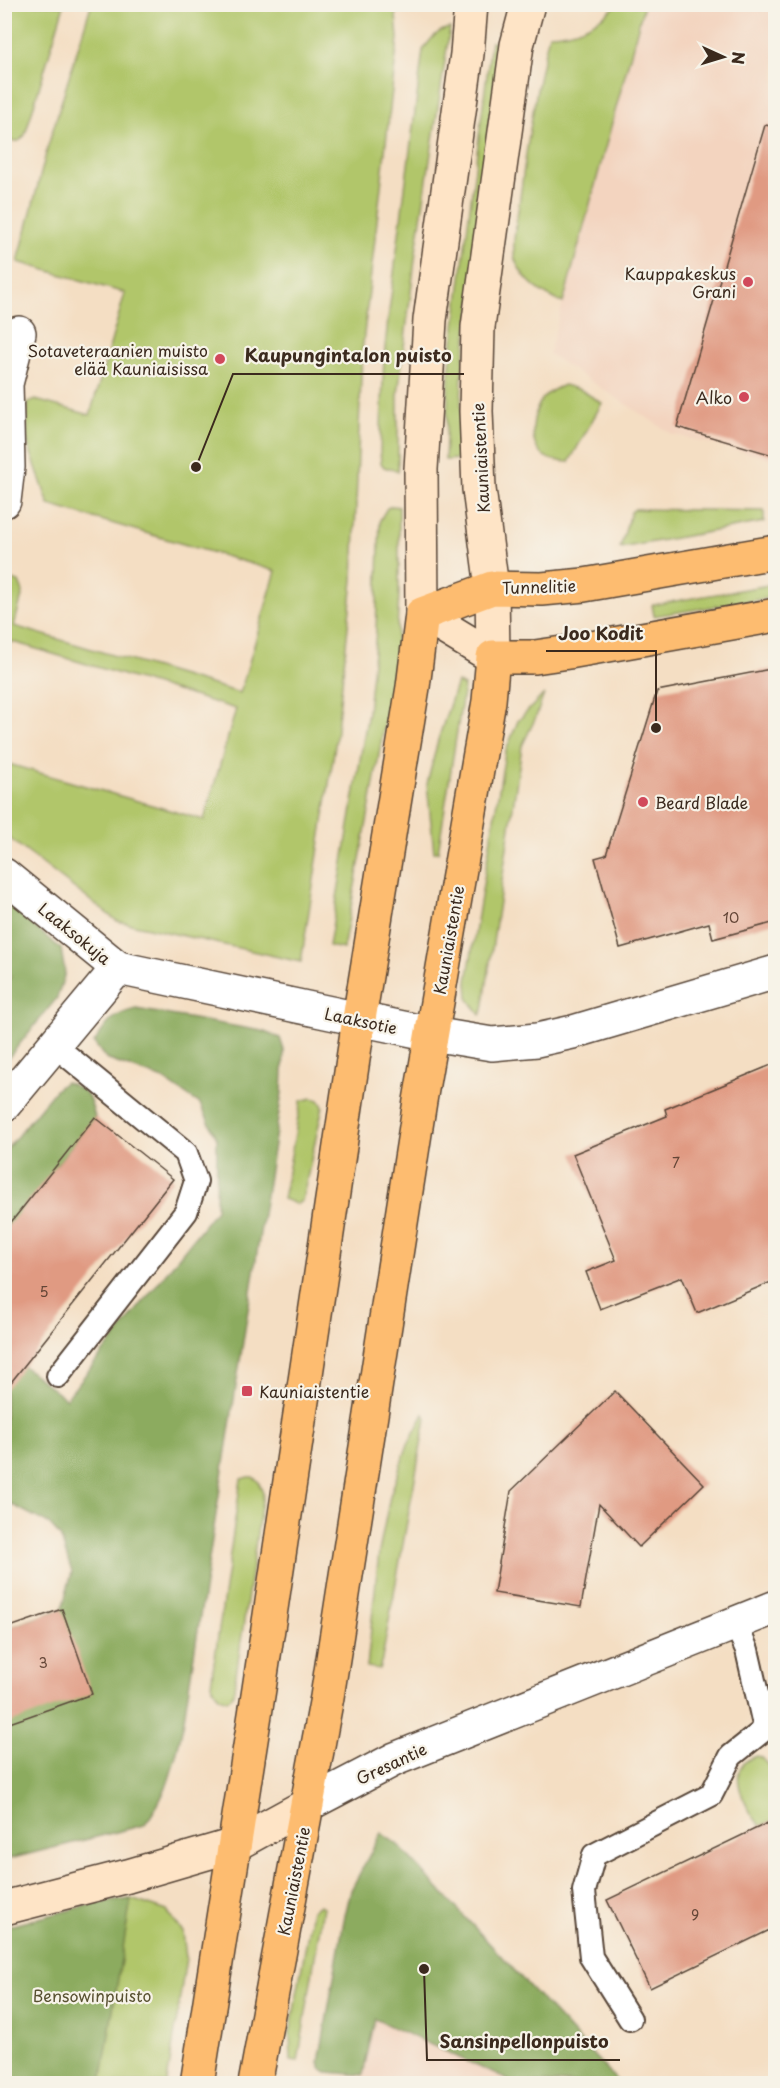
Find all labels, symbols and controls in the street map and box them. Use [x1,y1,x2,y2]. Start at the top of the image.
north arrow [693,27,753,87]
text: N [727,51,751,65]
place label: Kauppakeskus Grani [624,261,736,303]
marker: Kauppakeskus Grani [741,275,755,289]
place label: Sotaveteraanien muisto elää Kauniaisissa [28,338,208,380]
callout: Kaupungintalon puisto [233,338,464,374]
text: Kaupungintalon puisto [245,341,452,368]
marker: Sotaveteraanien muisto elää Kauniaisissa [213,352,227,366]
place label: Alko [696,385,732,409]
marker: Alko [737,390,751,404]
street label: Kauniaistentie [465,402,495,514]
street label: Tunnelitie [502,573,576,599]
callout: Joo Kodit [546,615,656,651]
text: Joo Kodit [558,619,644,646]
place label: Beard Blade [655,790,749,814]
marker: Beard Blade [636,795,650,809]
street label: Kauniaistentie [427,884,469,996]
street label: Laaksokuja [34,896,116,970]
house number: 10 [723,907,739,928]
street label: Laaksotie [322,1001,400,1039]
house number: 7 [672,1152,680,1173]
house number: 5 [39,1281,49,1302]
place label: Kauniaistentie [259,1379,369,1403]
marker: Kauniaistentie [240,1384,254,1398]
house number: 3 [38,1652,48,1673]
street label: Gresantie [352,1736,430,1790]
street label: Kauniaistentie [271,1825,315,1937]
house number: 9 [691,1904,699,1925]
park label: Bensowinpuisto [33,1983,151,2007]
callout: Sansinpellonpuisto [427,2024,620,2060]
text: Sansinpellonpuisto [439,2027,609,2054]

